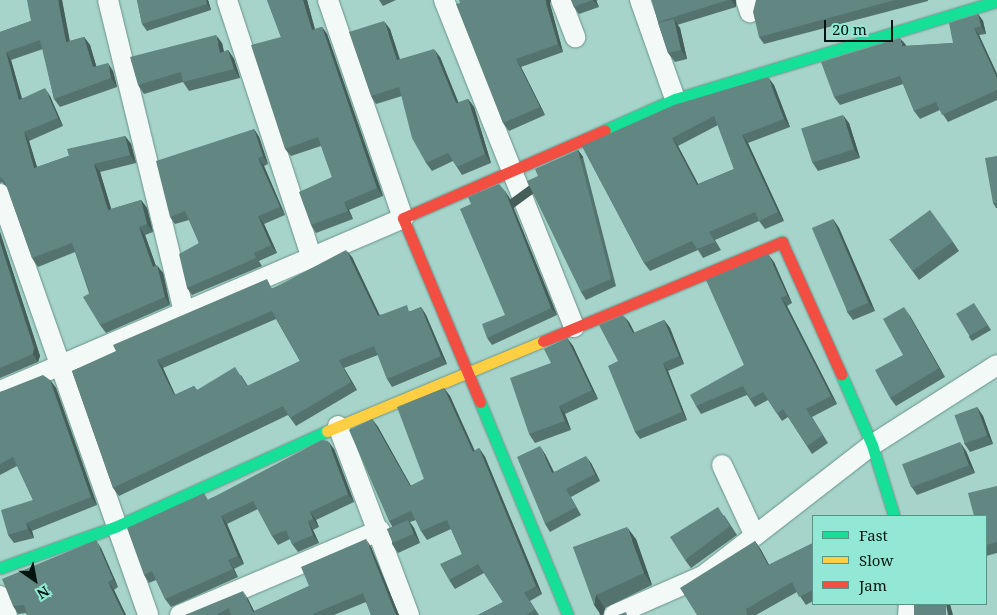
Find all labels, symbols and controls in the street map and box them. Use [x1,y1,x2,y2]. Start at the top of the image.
scale bar [827,10,896,42]
text: 20 m [832,19,867,39]
legend [812,515,987,605]
text: Fast [859,525,888,545]
text: Slow [859,550,893,570]
north arrow [10,555,60,605]
text: Jam [859,575,887,595]
text: N [34,582,53,604]

